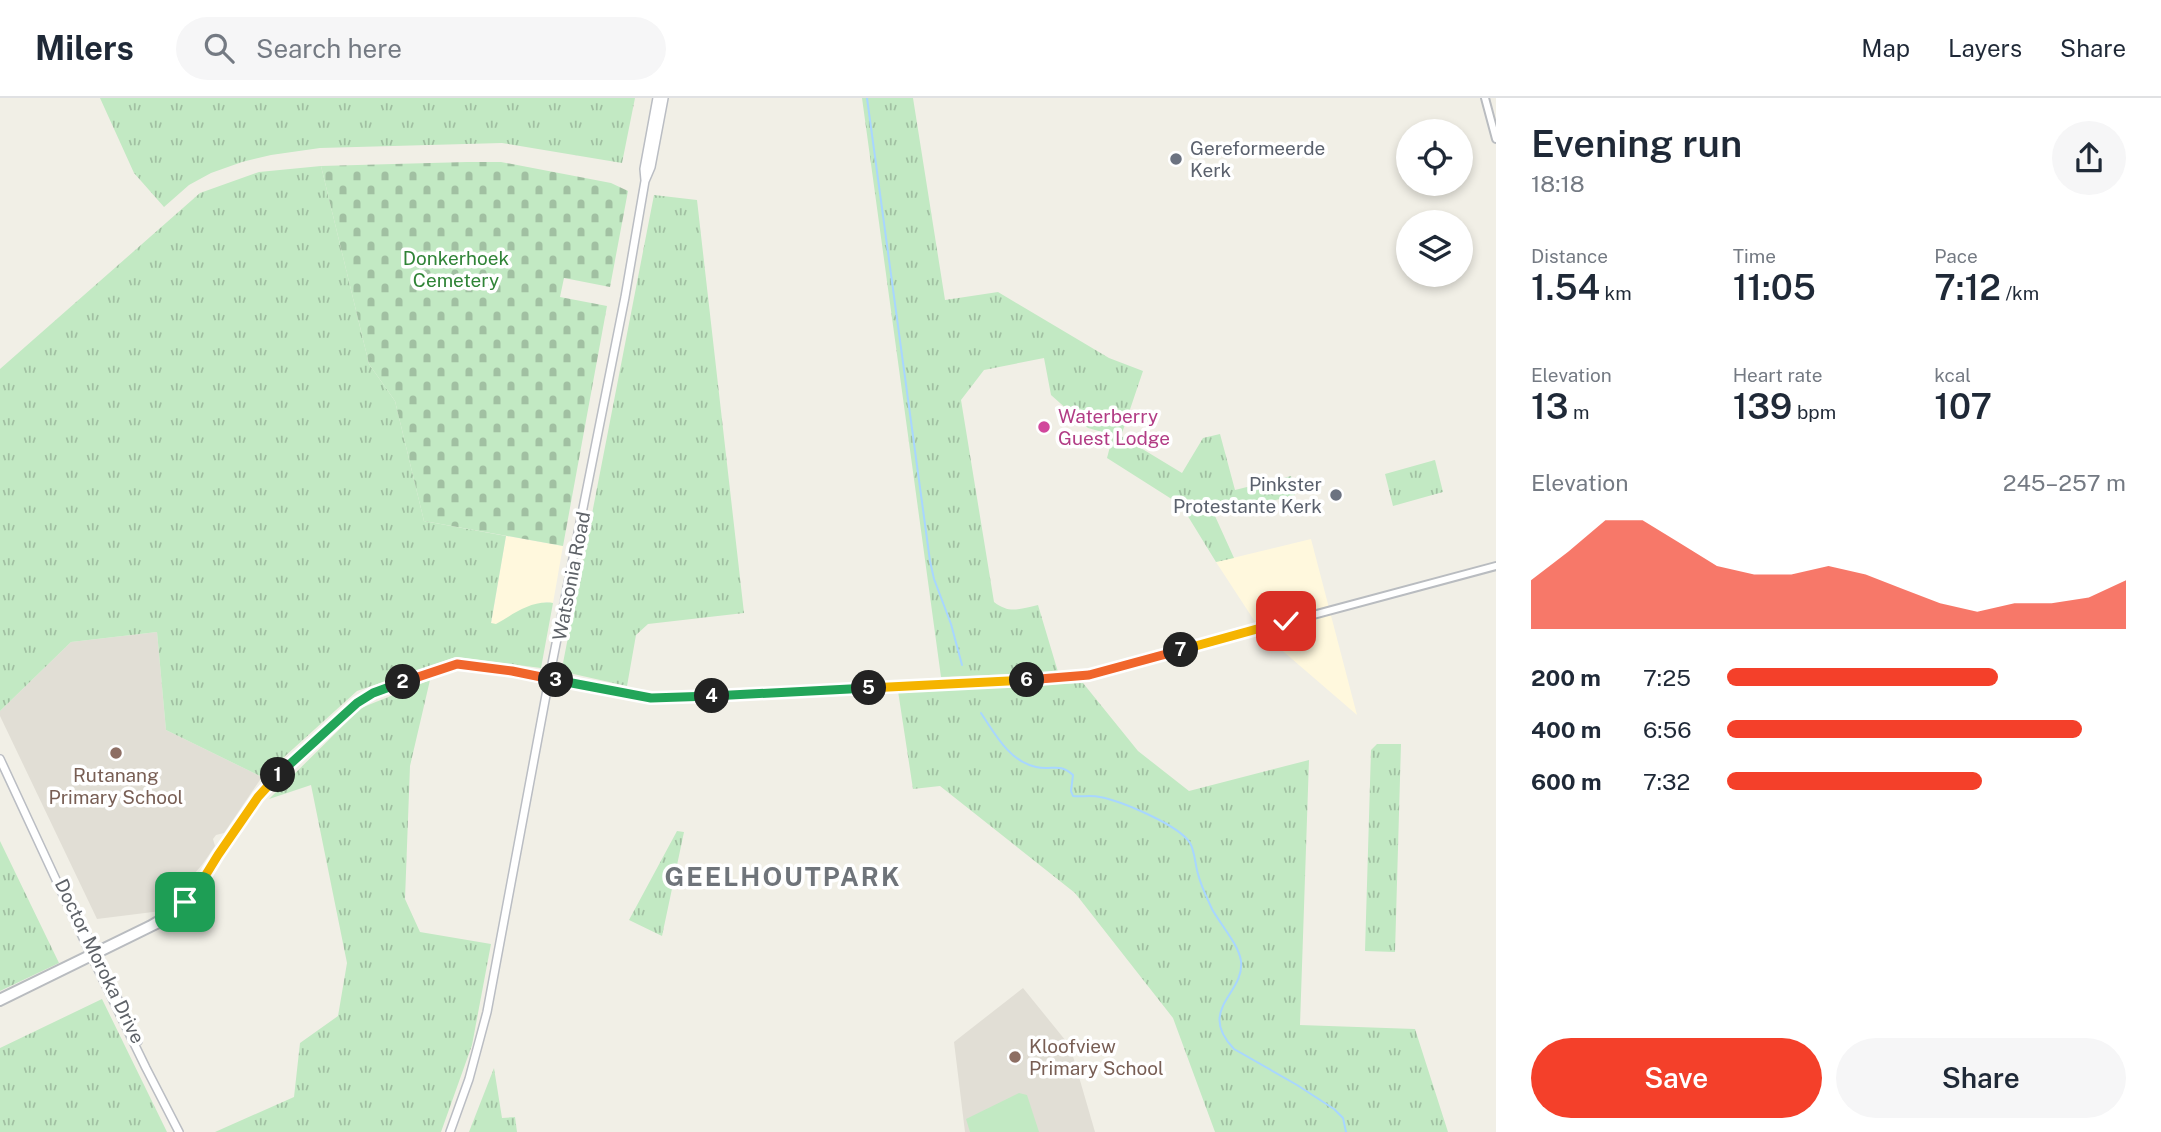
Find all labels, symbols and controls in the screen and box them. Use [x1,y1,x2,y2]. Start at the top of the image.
search box [176,17,666,80]
text: Milers [35,29,134,67]
icon: search [200,29,238,67]
text: Search here [256,33,402,64]
text: Map [1861,34,1910,62]
text: Layers [1948,34,2022,62]
text: Share [2060,34,2126,62]
map controls [1396,119,1473,287]
button: locate [1396,119,1473,196]
text: Evening run [1531,121,1742,166]
button: share [2052,121,2126,195]
place label: Gereformeerde Kerk [1190,137,1325,181]
marker: Gereformeerde Kerk [1168,151,1184,167]
text: 18:18 [1531,170,1585,197]
button: layers [1396,210,1473,287]
text: Distance [1531,245,1608,267]
text: Time [1733,245,1776,267]
text: Pace [1934,245,1978,267]
park label: Donkerhoek Cemetery [403,247,510,291]
text: 1.54 [1531,267,1600,308]
text: 11:05 [1733,267,1816,308]
text: 7:12 [1934,267,2001,308]
text: km [1600,282,1632,304]
text: /km [2001,282,2039,304]
text: Elevation [1531,364,1612,386]
text: Heart rate [1733,364,1822,386]
text: kcal [1934,364,1971,386]
text: 13 [1531,386,1568,427]
text: 139 [1733,386,1792,427]
text: 107 [1934,386,1992,427]
text: m [1568,401,1589,423]
text: bpm [1792,401,1836,423]
place label: Waterberry Guest Lodge [1058,405,1170,449]
marker: Waterberry Guest Lodge [1036,419,1052,435]
text: Elevation [1531,469,1629,496]
text: 245–257 m [2003,469,2126,496]
place label: Pinkster Protestante Kerk [1173,473,1322,517]
marker: Pinkster Protestante Kerk [1328,487,1344,503]
street label: Watsonia Road [548,510,594,642]
pin [1256,591,1316,651]
icon: check [1267,602,1305,640]
pin: 7 [1164,632,1198,668]
text: 7 [1175,638,1186,660]
pin: 3 [538,662,574,698]
pin: 6 [1010,662,1044,698]
pin: 2 [386,664,420,700]
text: 200 m [1531,664,1601,691]
text: 7:25 [1643,664,1691,691]
text: 3 [549,668,562,690]
text: 6 [1020,668,1033,690]
text: 2 [396,670,409,692]
pin: 5 [852,670,886,706]
text: 5 [862,676,875,698]
pin: 4 [694,678,730,714]
text: 4 [705,684,718,706]
text: 400 m [1531,716,1601,743]
text: 6:56 [1643,716,1692,743]
marker: Rutanang Primary School [108,745,124,761]
pin: 1 [260,758,296,792]
text: 1 [273,763,282,785]
place label: Rutanang Primary School [49,764,183,808]
text: 600 m [1531,768,1601,795]
text: 7:32 [1643,768,1690,795]
district label: GEELHOUTPARK [664,861,902,892]
pin [155,872,215,932]
street label: Doctor Moroka Drive [51,875,149,1047]
icon: arrive [166,883,204,921]
place label: Kloofview Primary School [1029,1035,1164,1079]
button: Save [1531,1038,1822,1118]
button: Share [1836,1038,2126,1118]
marker: Kloofview Primary School [1007,1049,1023,1065]

